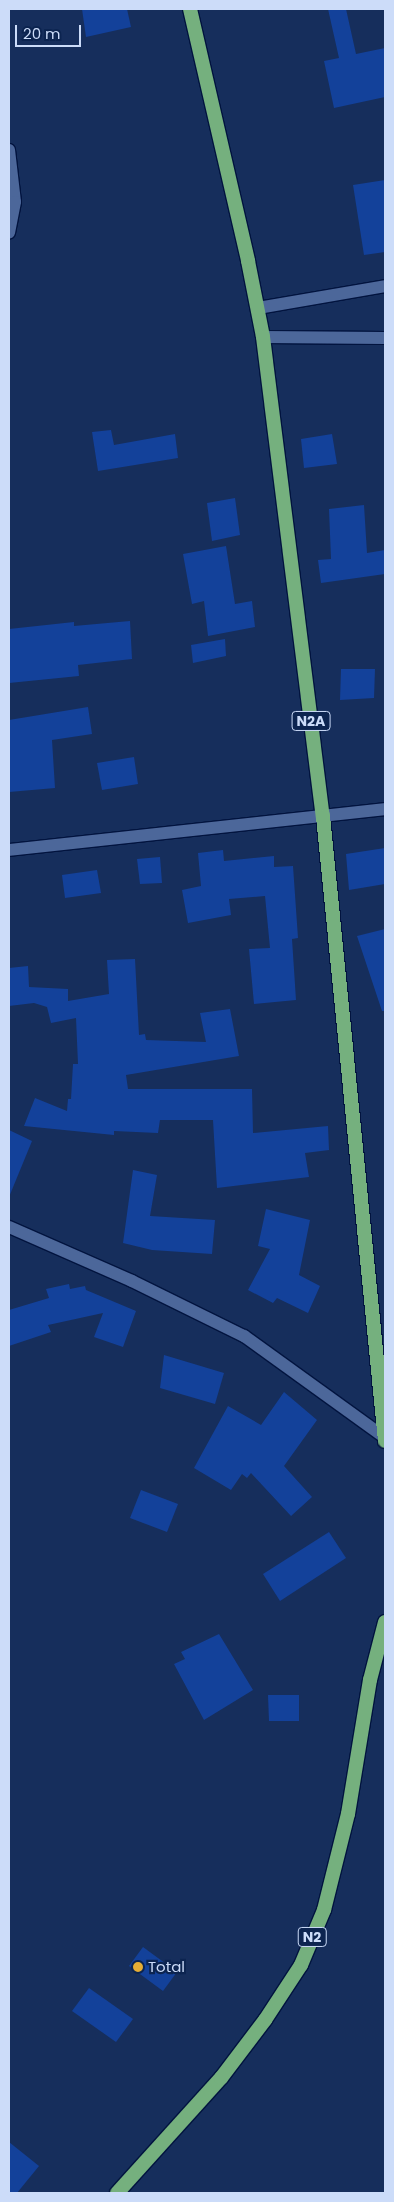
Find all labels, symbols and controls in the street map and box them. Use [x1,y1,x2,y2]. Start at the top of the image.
scale bar [18,15,84,47]
text: 20 m [23,23,61,44]
road number: N2A [291,709,331,732]
road number: N2 [297,1925,327,1948]
place label: Total [148,1958,185,1976]
marker: Total [132,1961,144,1973]

